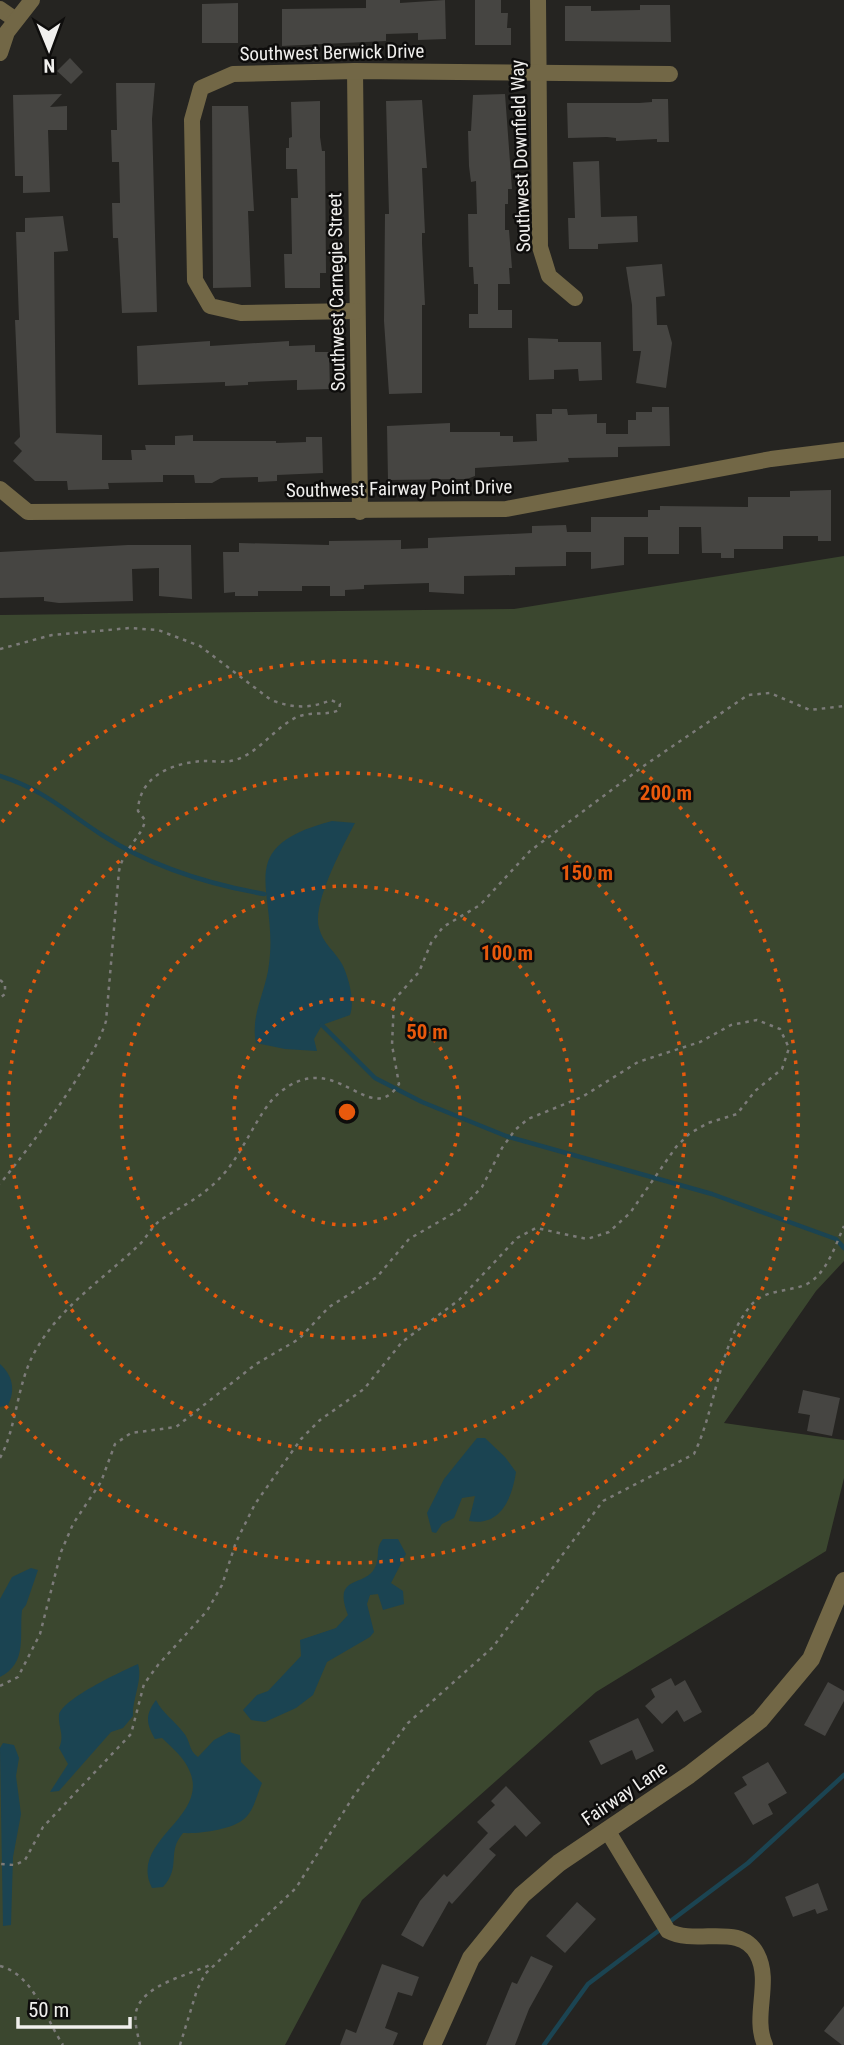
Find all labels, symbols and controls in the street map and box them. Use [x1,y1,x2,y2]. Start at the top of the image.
north arrow [14,14,84,84]
street label: Southwest Berwick Drive [239,39,425,66]
text: N [43,54,55,77]
street label: Southwest Downfield Way [506,59,535,253]
street label: Southwest Carnegie Street [323,193,350,391]
street label: Southwest Fairway Point Drive [286,475,513,502]
text: 200 m [640,781,692,805]
text: 150 m [561,861,613,885]
text: 100 m [481,941,533,965]
text: 50 m [406,1020,448,1044]
centre of rings [335,1100,359,1124]
street label: Fairway Lane [577,1756,671,1830]
scale bar [18,1986,130,2030]
text: 50 m [28,1998,69,2022]

